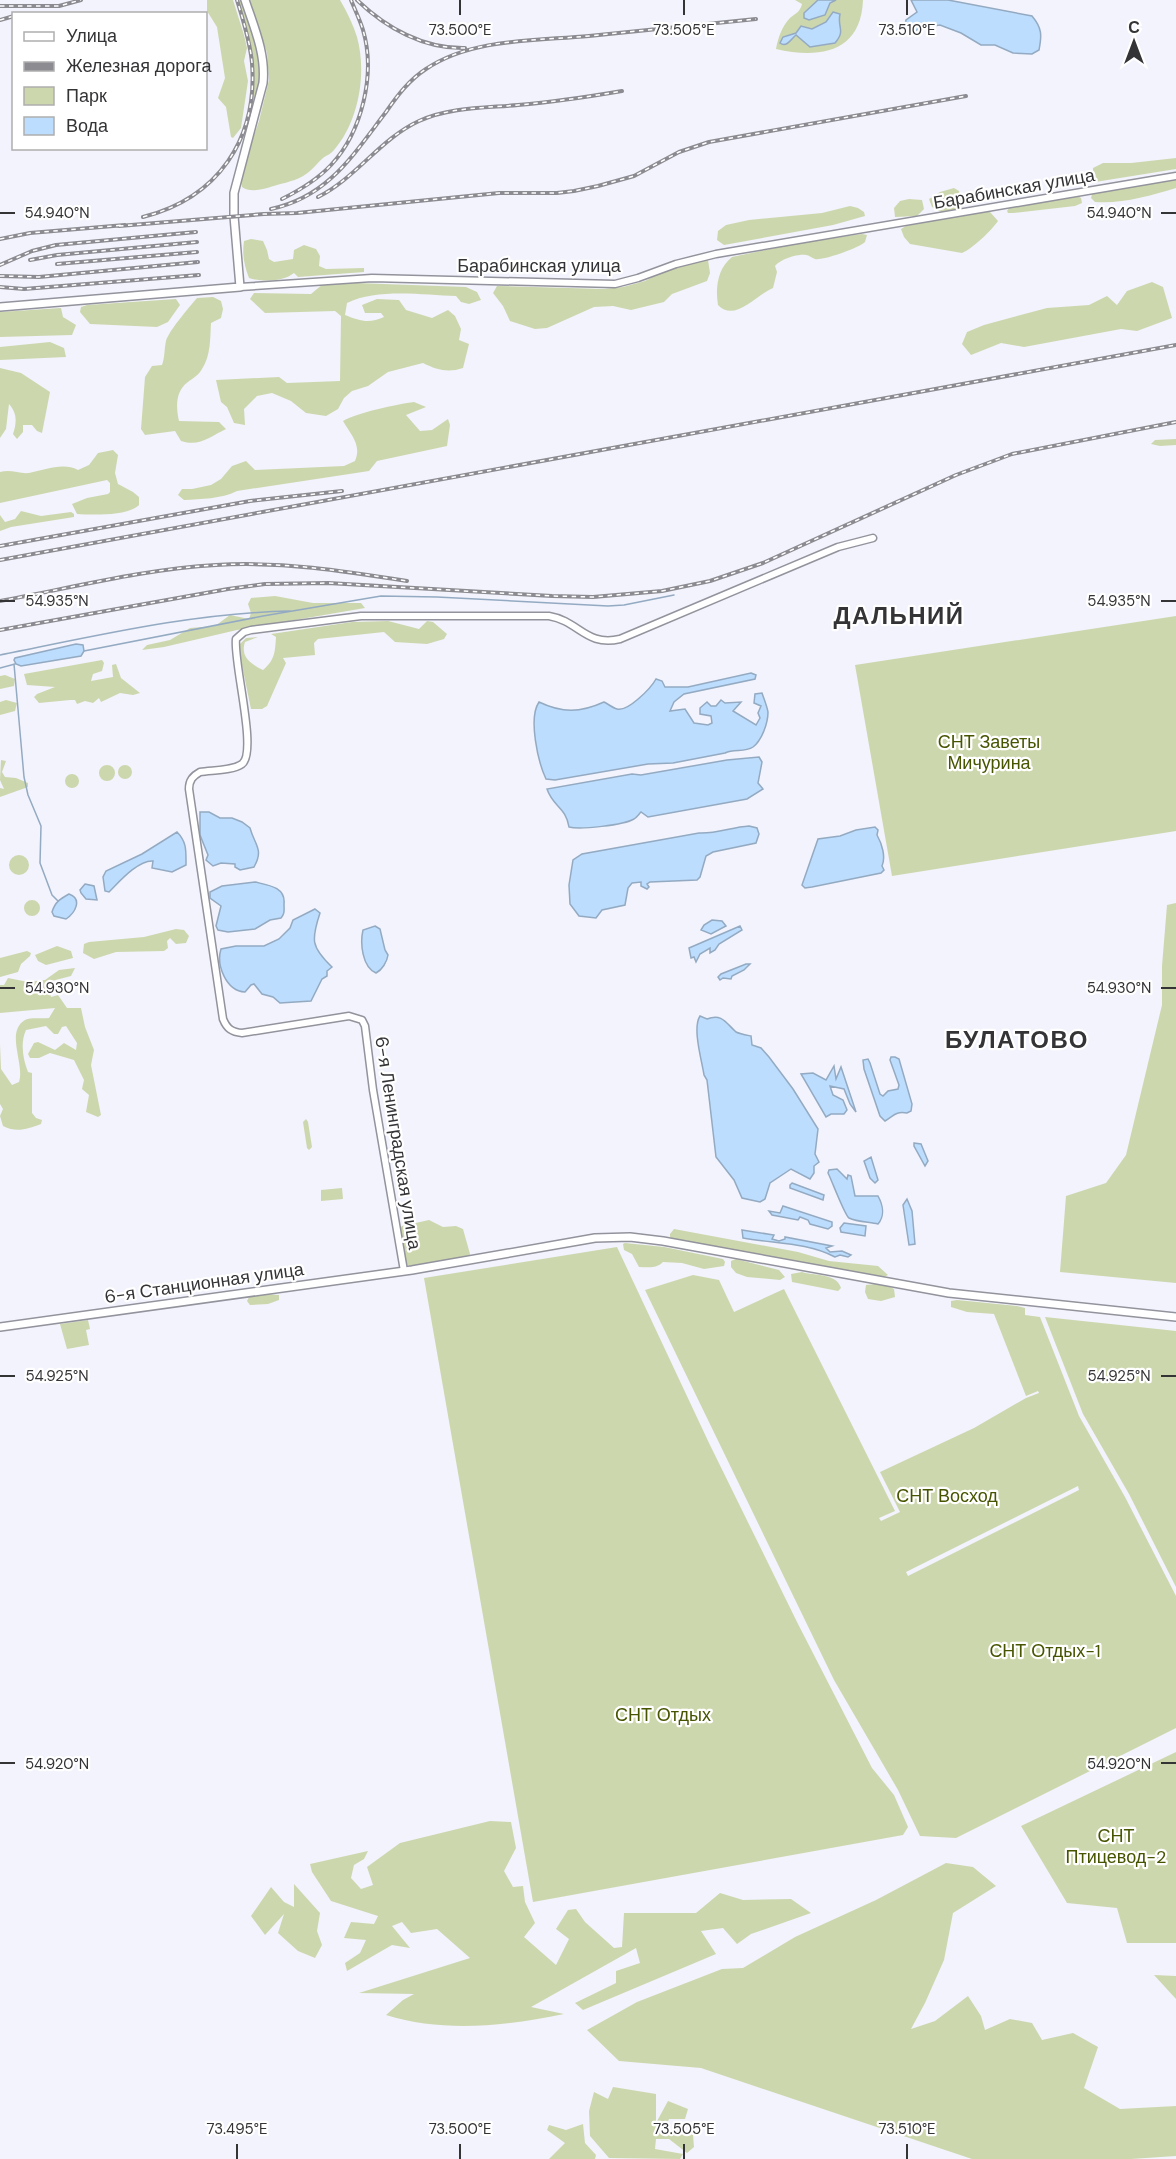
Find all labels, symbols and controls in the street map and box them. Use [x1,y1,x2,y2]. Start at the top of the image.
legend [12,12,207,150]
north arrow [1104,12,1164,72]
text: С [1128,17,1140,38]
text: 73.500°E [429,20,491,40]
text: 73.505°E [653,20,715,40]
text: 73.510°E [878,20,936,40]
text: Улица [66,24,118,48]
text: Железная дорога [66,54,212,78]
text: Парк [66,84,107,108]
text: Вода [66,114,109,138]
street label: Барабинская улица [931,163,1098,215]
text: 54.940°N [24,203,90,223]
text: 54.940°N [1086,203,1152,223]
street label: Барабинская улица [457,254,622,278]
text: 54.935°N [25,591,89,611]
text: 54.935°N [1087,591,1151,611]
district label: ДАЛЬНИЙ [833,600,965,631]
park label: СНТ Заветы Мичурина [938,730,1040,775]
text: 54.930°N [25,978,89,998]
text: 54.930°N [1087,978,1151,998]
district label: БУЛАТОВО [945,1024,1089,1055]
street label: 6-я Ленинградская улица [369,1035,427,1252]
street label: 6-я Станционная улица [103,1257,306,1309]
text: 54.925°N [25,1366,89,1386]
text: 54.925°N [1087,1366,1151,1386]
park label: СНТ Восход [896,1484,998,1508]
park label: СНТ Отдых-1 [989,1639,1101,1663]
park label: СНТ Отдых [615,1703,711,1727]
text: 54.920°N [25,1754,89,1774]
text: 54.920°N [1087,1754,1151,1774]
park label: СНТ Птицевод-2 [1066,1824,1166,1869]
text: 73.495°E [207,2119,267,2139]
text: 73.500°E [429,2119,491,2139]
text: 73.505°E [653,2119,715,2139]
text: 73.510°E [878,2119,936,2139]

